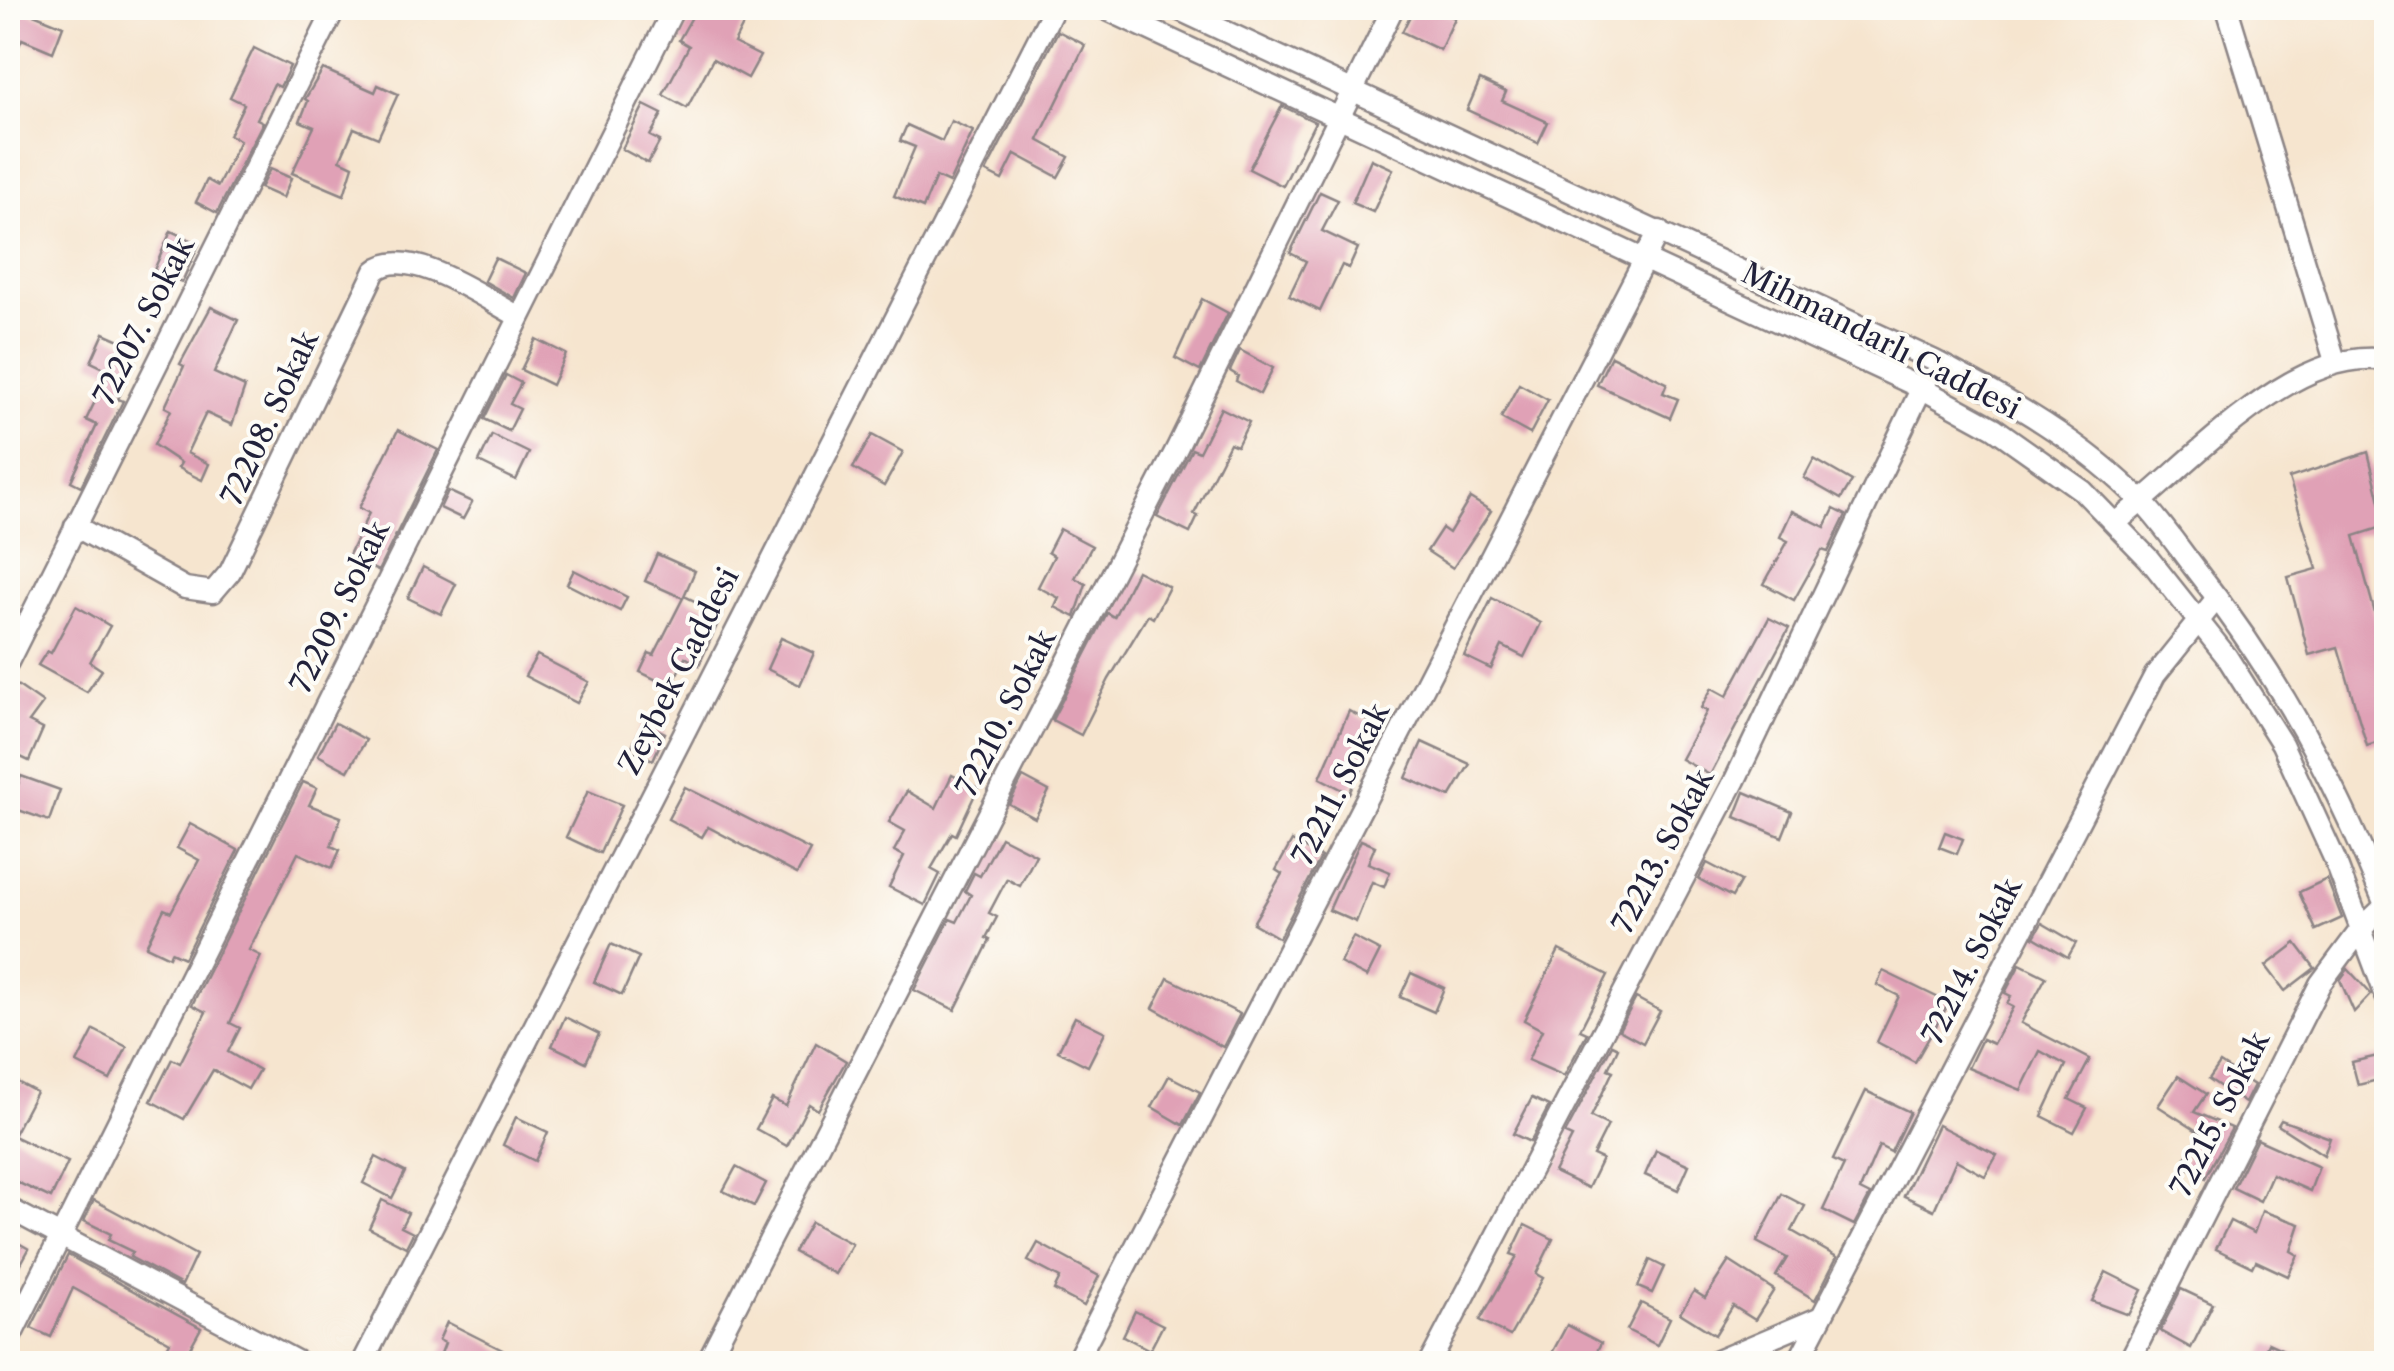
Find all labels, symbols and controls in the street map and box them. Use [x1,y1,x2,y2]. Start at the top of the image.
street label: 72207. Sokak [85,229,202,411]
street label: Mihmandarlı Caddesi [1736,254,2027,427]
street label: 72208. Sokak [213,323,327,511]
street label: 72209. Sokak [282,513,398,699]
street label: Zeybek Caddesi [610,561,747,780]
street label: 72210. Sokak [948,622,1064,802]
street label: 72211. Sokak [1284,695,1398,871]
street label: 72213. Sokak [1604,761,1722,939]
street label: 72214. Sokak [1914,870,2030,1050]
street label: 72215. Sokak [2162,1024,2278,1202]

